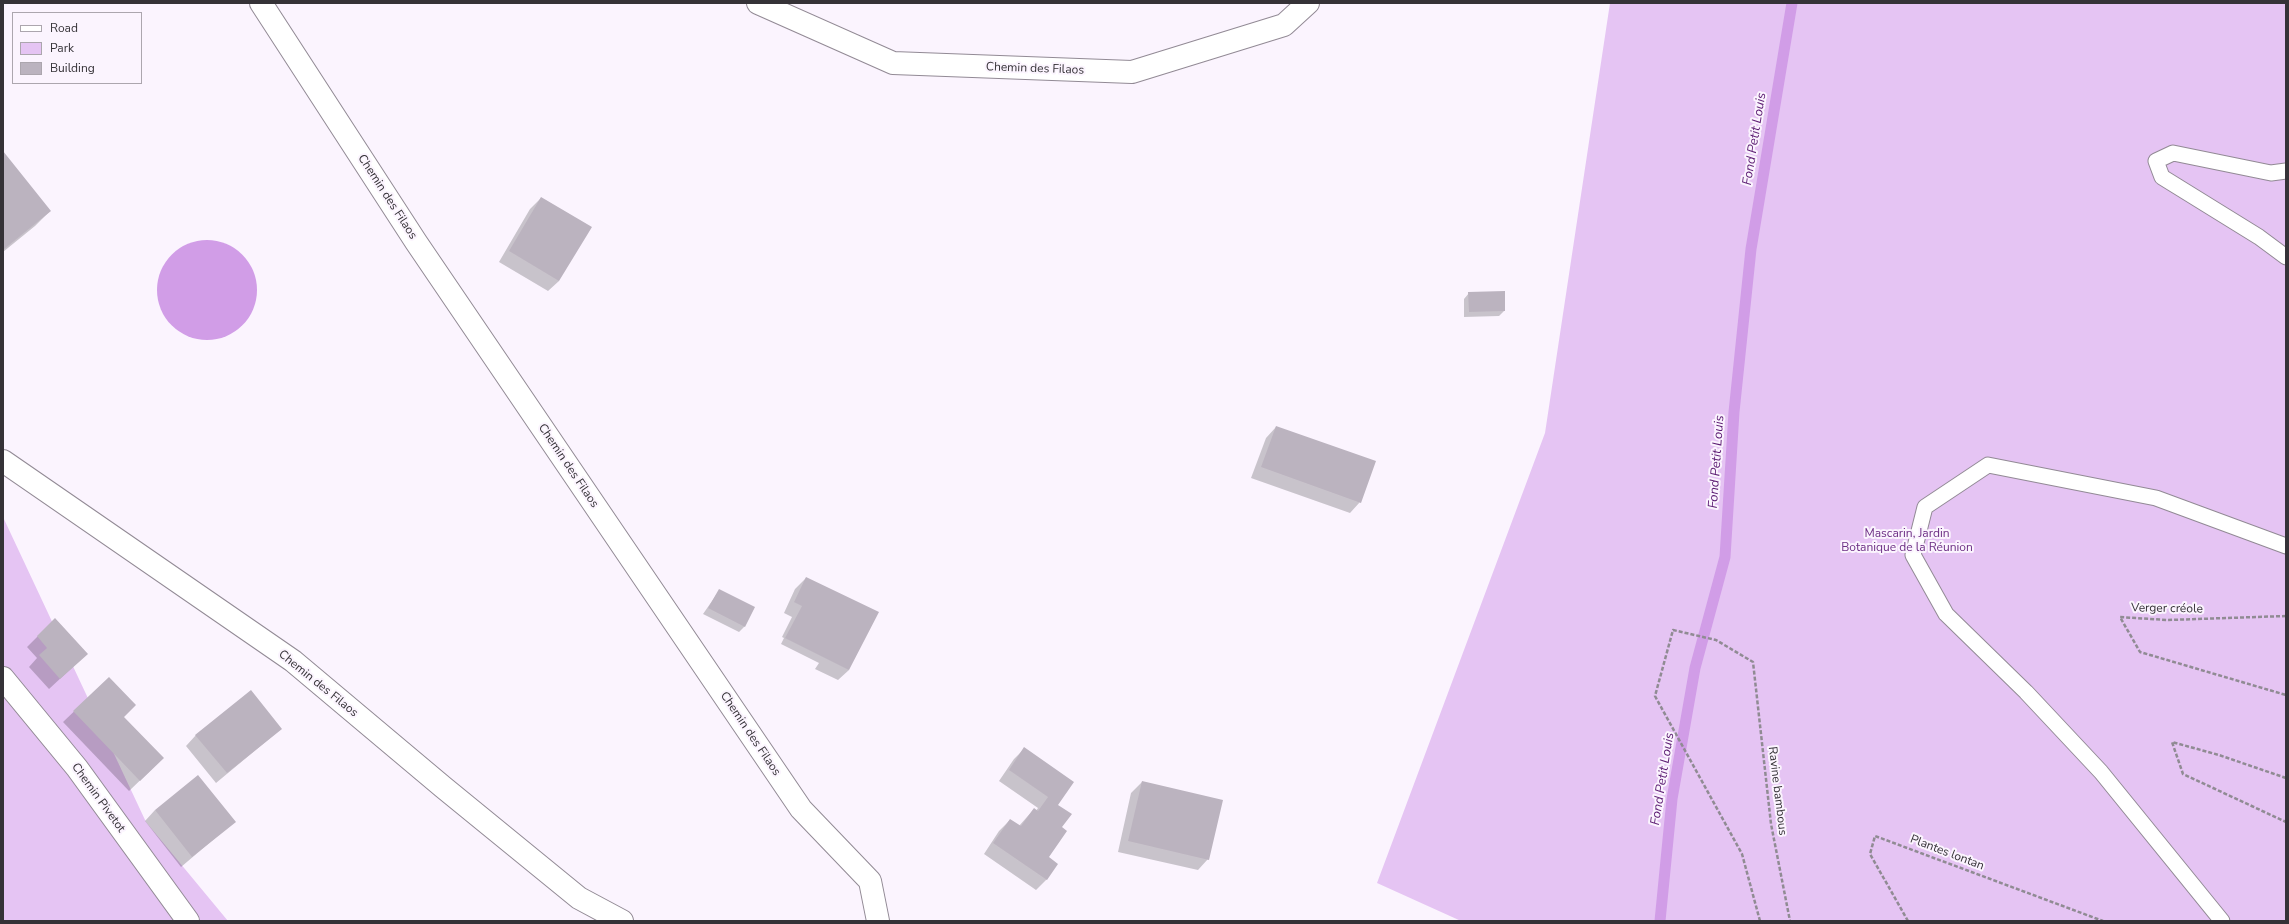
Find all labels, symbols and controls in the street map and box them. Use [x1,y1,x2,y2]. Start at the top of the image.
legend [12,12,142,84]
text: Road [50,20,78,36]
text: Park [50,40,74,56]
text: Building [50,60,95,76]
street label: Chemin des Filaos [986,60,1084,78]
water label: Fond Petit Louis [1740,92,1770,186]
street label: Chemin des Filaos [354,152,420,242]
water label: Fond Petit Louis [1706,415,1728,509]
street label: Chemin des Filaos [535,421,601,511]
park label: Mascarin, Jardin Botanique de la Réunion [1841,527,1973,555]
street label: Verger créole [2131,601,2203,617]
street label: Chemin des Filaos [275,648,361,720]
street label: Chemin des Filaos [717,689,783,779]
water label: Fond Petit Louis [1648,732,1678,826]
street label: Ravine bambous [1764,746,1790,836]
street label: Chemin Pivetot [68,761,128,835]
street label: Plantes lontan [1908,832,1986,874]

